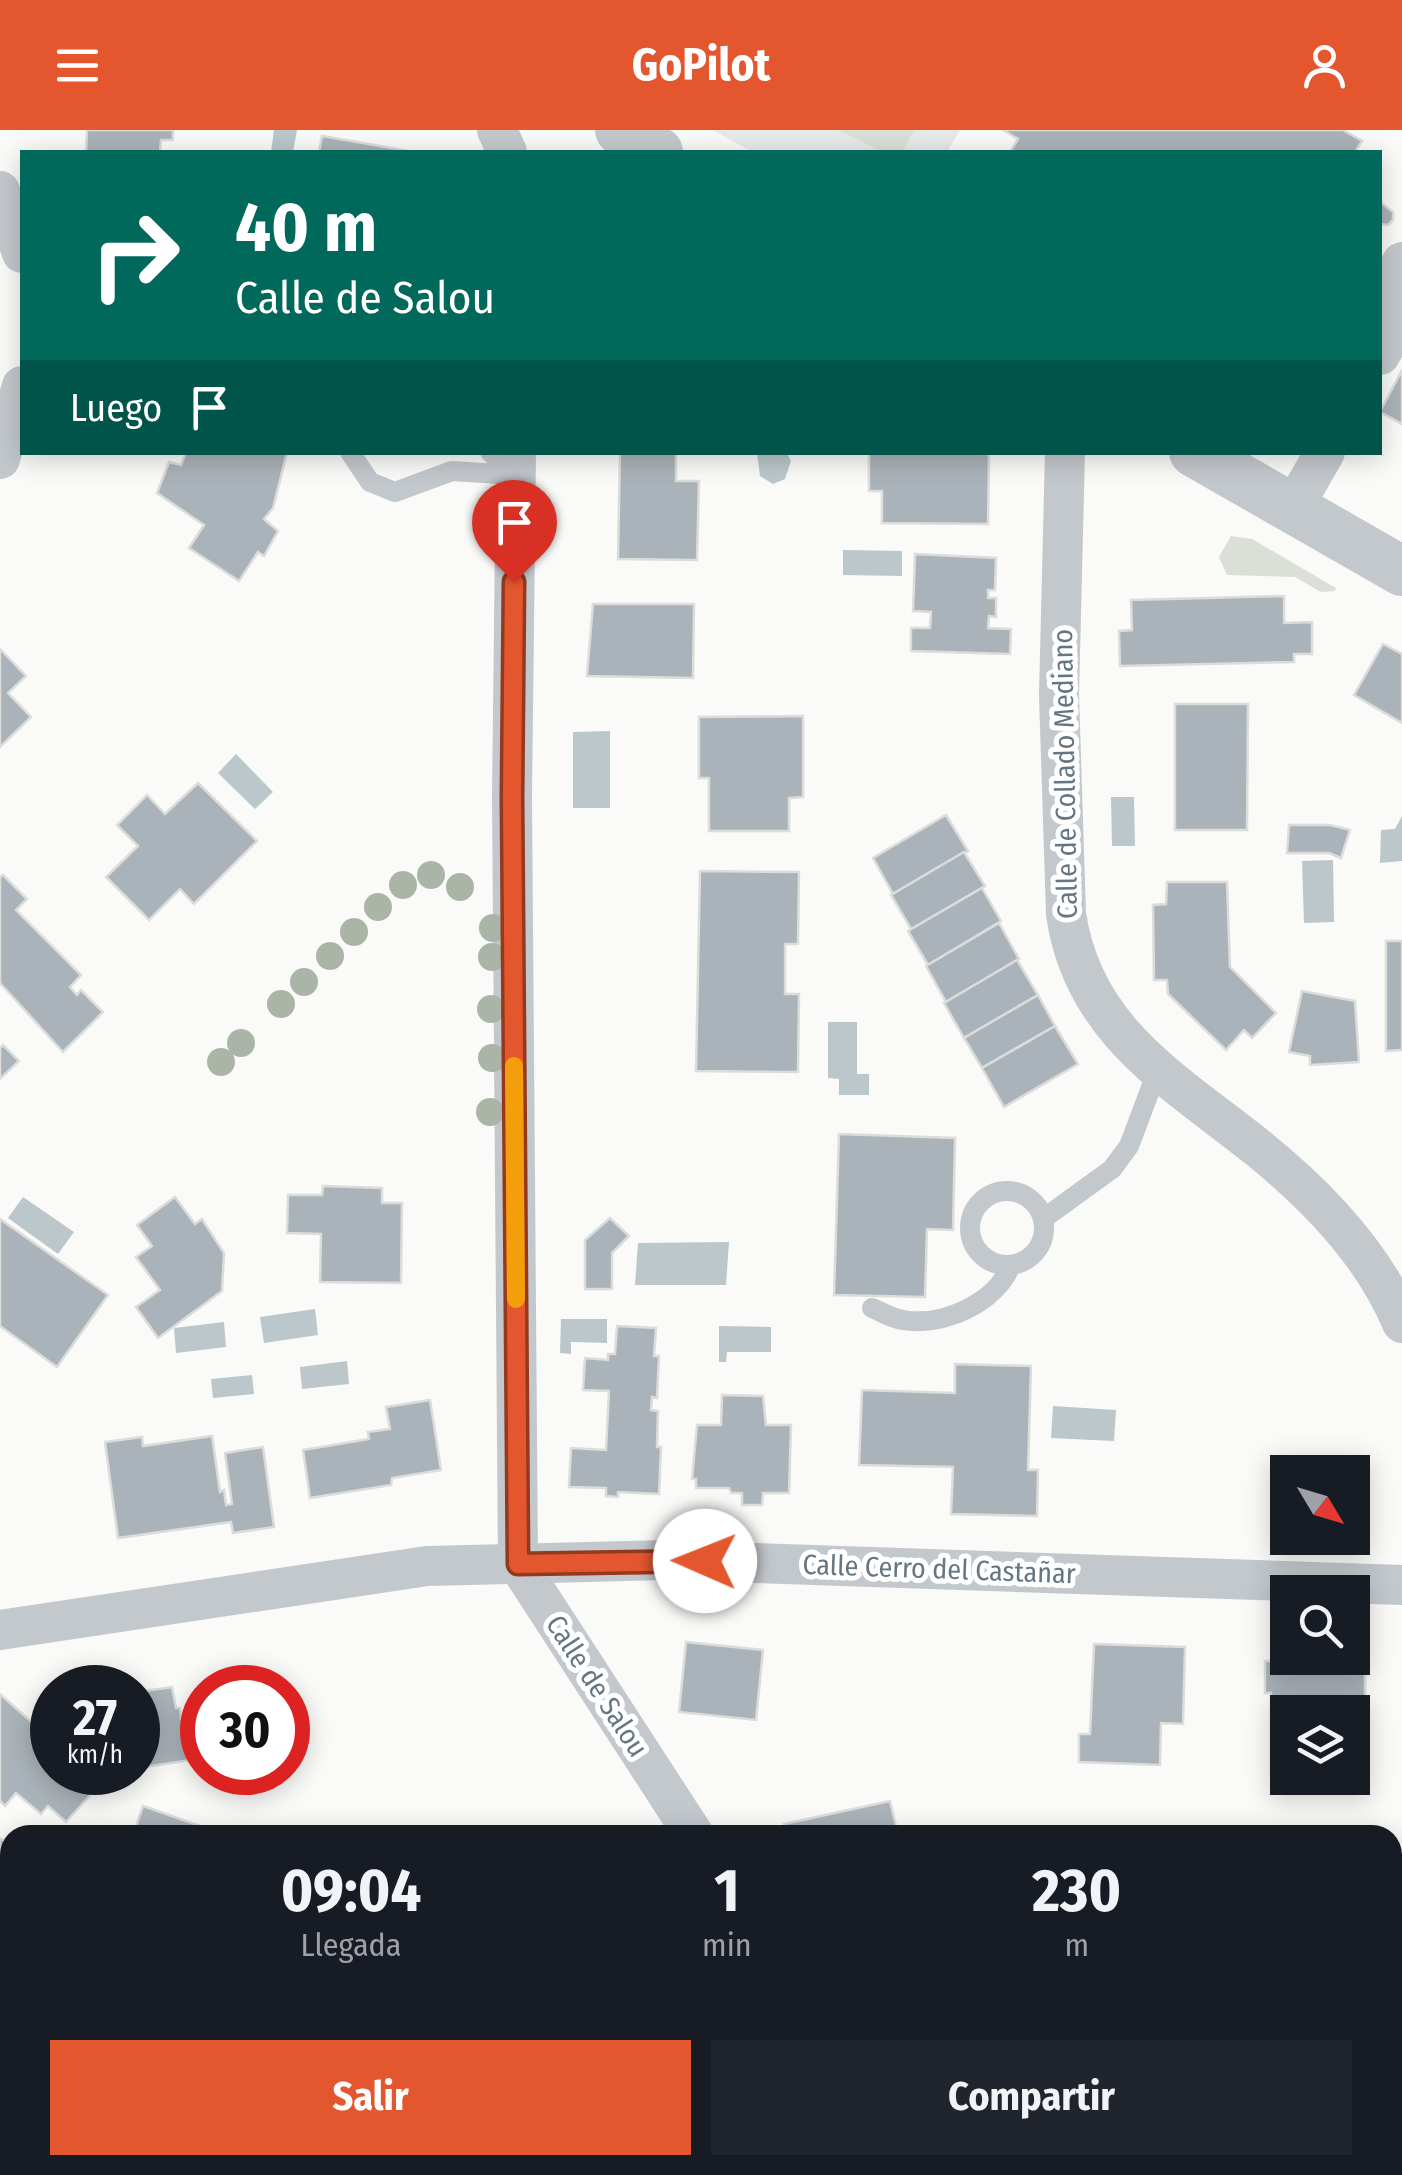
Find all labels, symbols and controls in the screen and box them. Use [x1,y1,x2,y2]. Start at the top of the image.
icon: menu [50,38,105,93]
text: GoPilot [632,38,770,92]
icon: person [1297,38,1352,93]
text: 40 m [235,186,377,270]
icon: right [70,190,200,320]
text: Calle de Salou [235,271,495,325]
icon: arrive [182,380,237,435]
text: Luego [70,385,162,431]
pin [472,480,557,583]
icon: arrive [487,495,542,550]
street label: Calle de Collado Mediano [1046,629,1084,919]
north arrow [1270,1455,1370,1555]
map controls [1270,1455,1370,1795]
position arrow [653,1509,757,1613]
street label: Calle Cerro del Castañar [802,1548,1076,1590]
button: search [1270,1575,1370,1675]
street label: Calle de Salou [539,1609,655,1763]
speed limit sign: 30 [180,1665,310,1795]
text: 27 [73,1688,117,1748]
button: layers [1270,1695,1370,1795]
text: km/h [67,1740,123,1770]
text: 09:04 [281,1855,421,1927]
text: 1 [714,1855,740,1927]
text: 230 [1032,1855,1121,1927]
text: Llegada [301,1926,401,1964]
text: min [702,1926,752,1964]
text: m [1065,1926,1089,1964]
button: Salir [50,2040,691,2155]
button: Compartir [711,2040,1352,2155]

